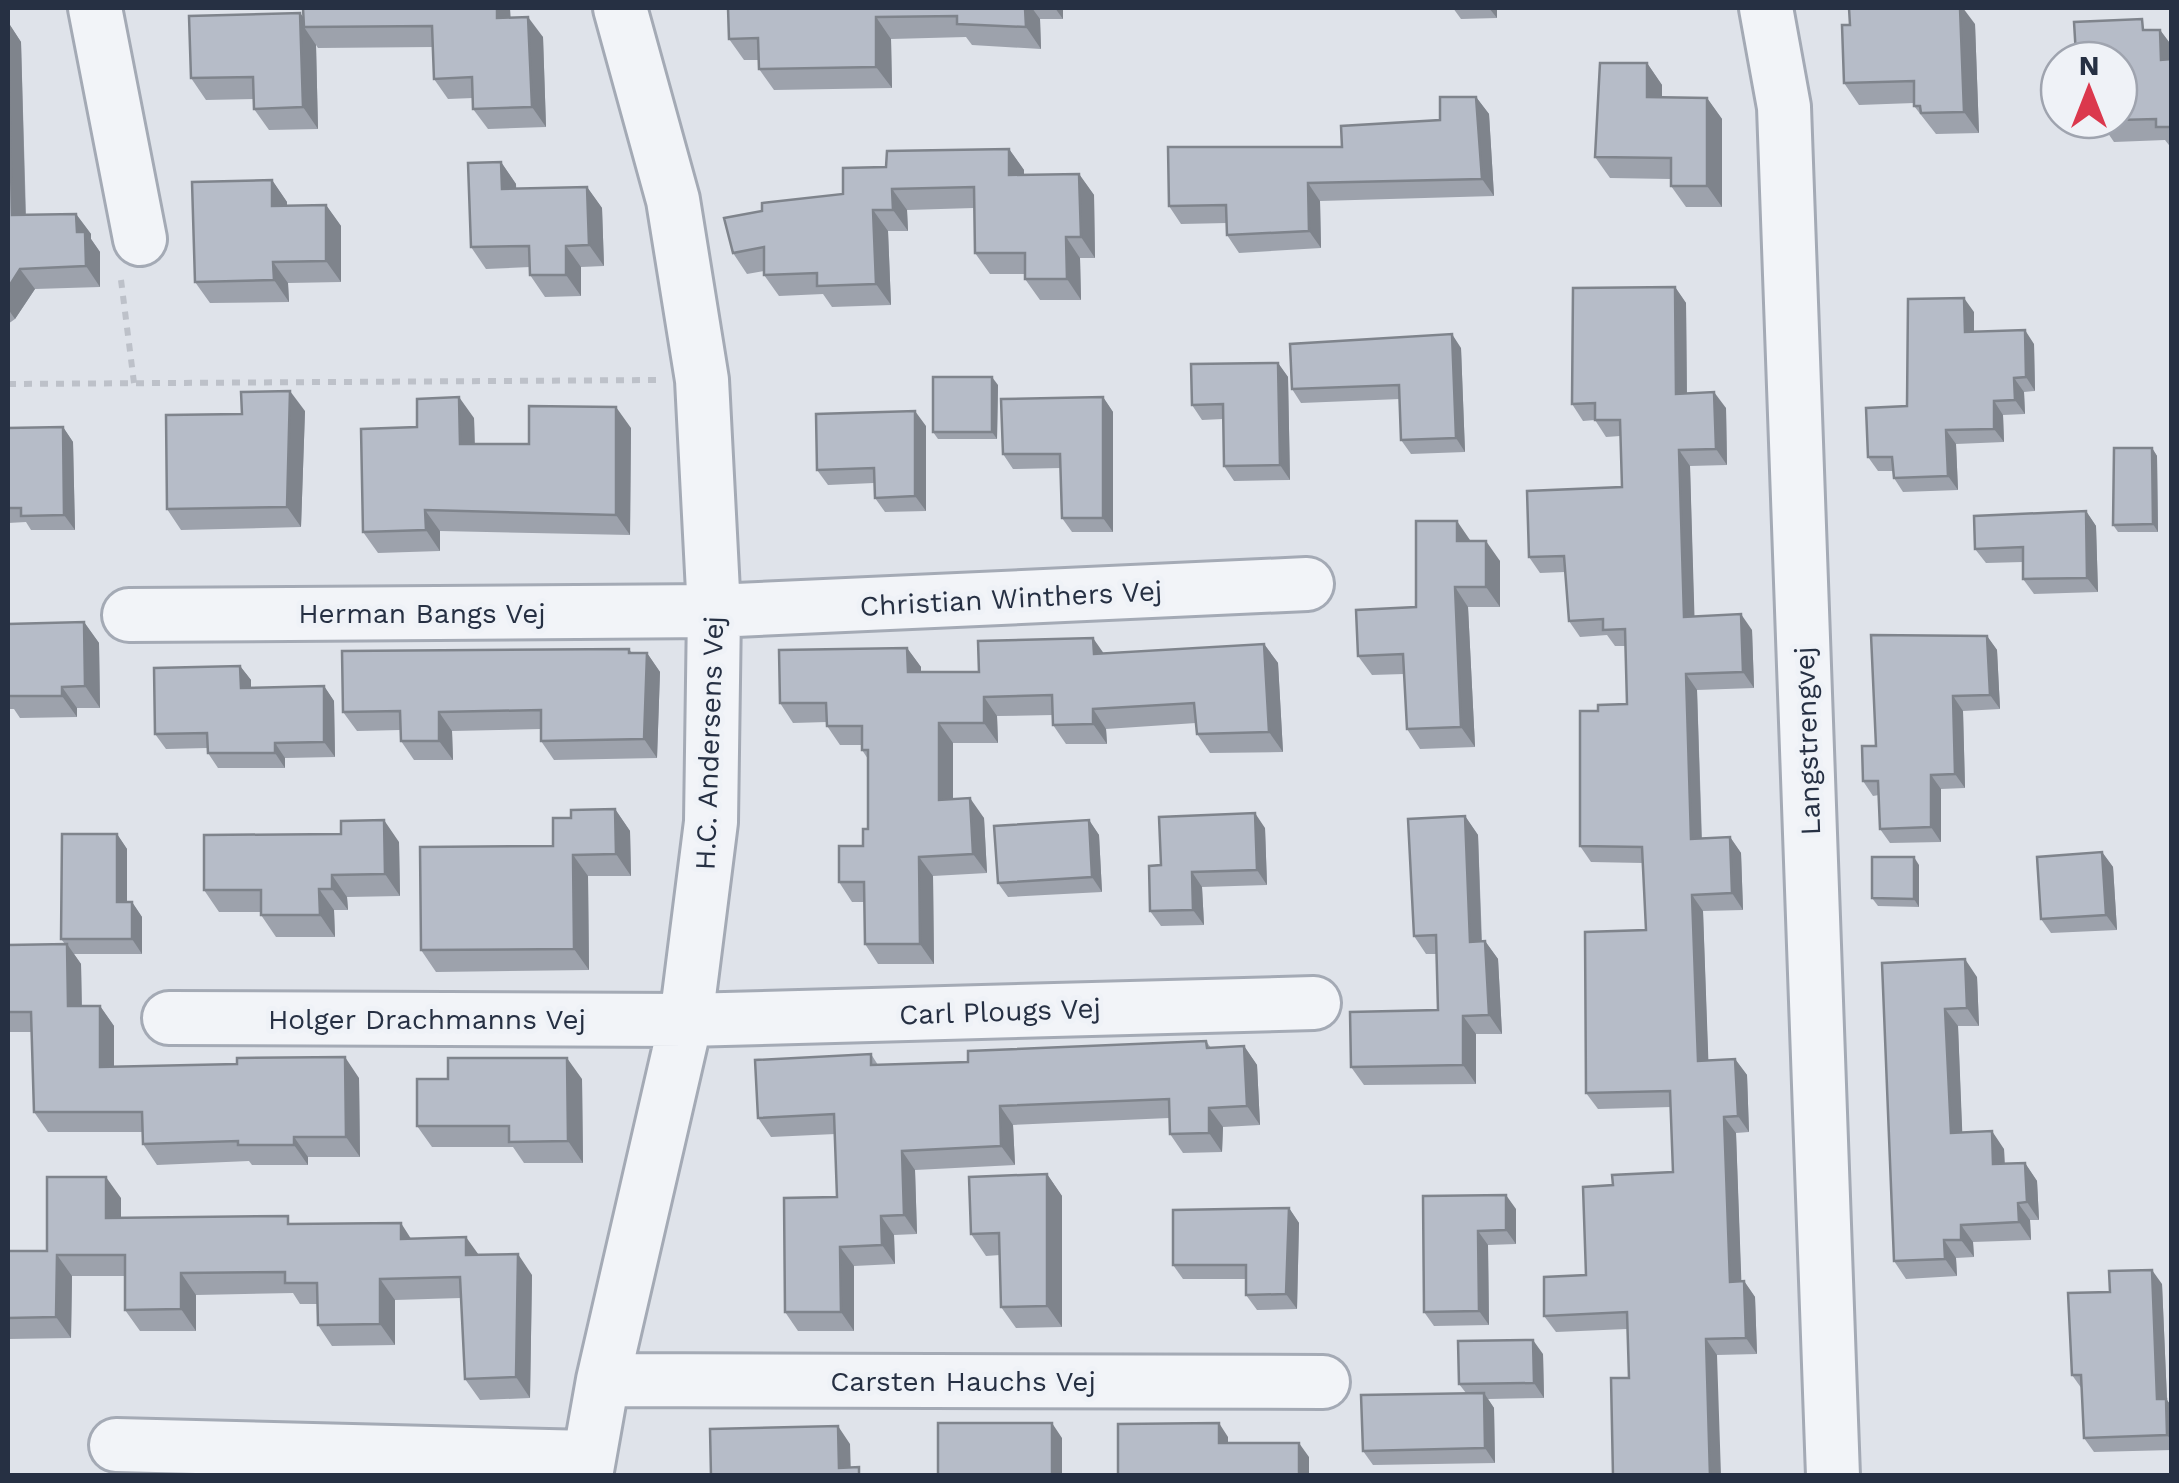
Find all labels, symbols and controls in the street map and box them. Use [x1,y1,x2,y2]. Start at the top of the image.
north arrow [2039,40,2139,140]
text: N [2079,49,2099,82]
street label: Christian Winthers Vej [859,574,1163,623]
street label: Herman Bangs Vej [298,597,546,630]
street label: H.C. Andersens Vej [689,615,730,871]
street label: Langstrengvej [1788,646,1827,836]
street label: Carl Plougs Vej [898,991,1102,1032]
street label: Holger Drachmanns Vej [268,1003,586,1036]
street label: Carsten Hauchs Vej [830,1365,1096,1398]

